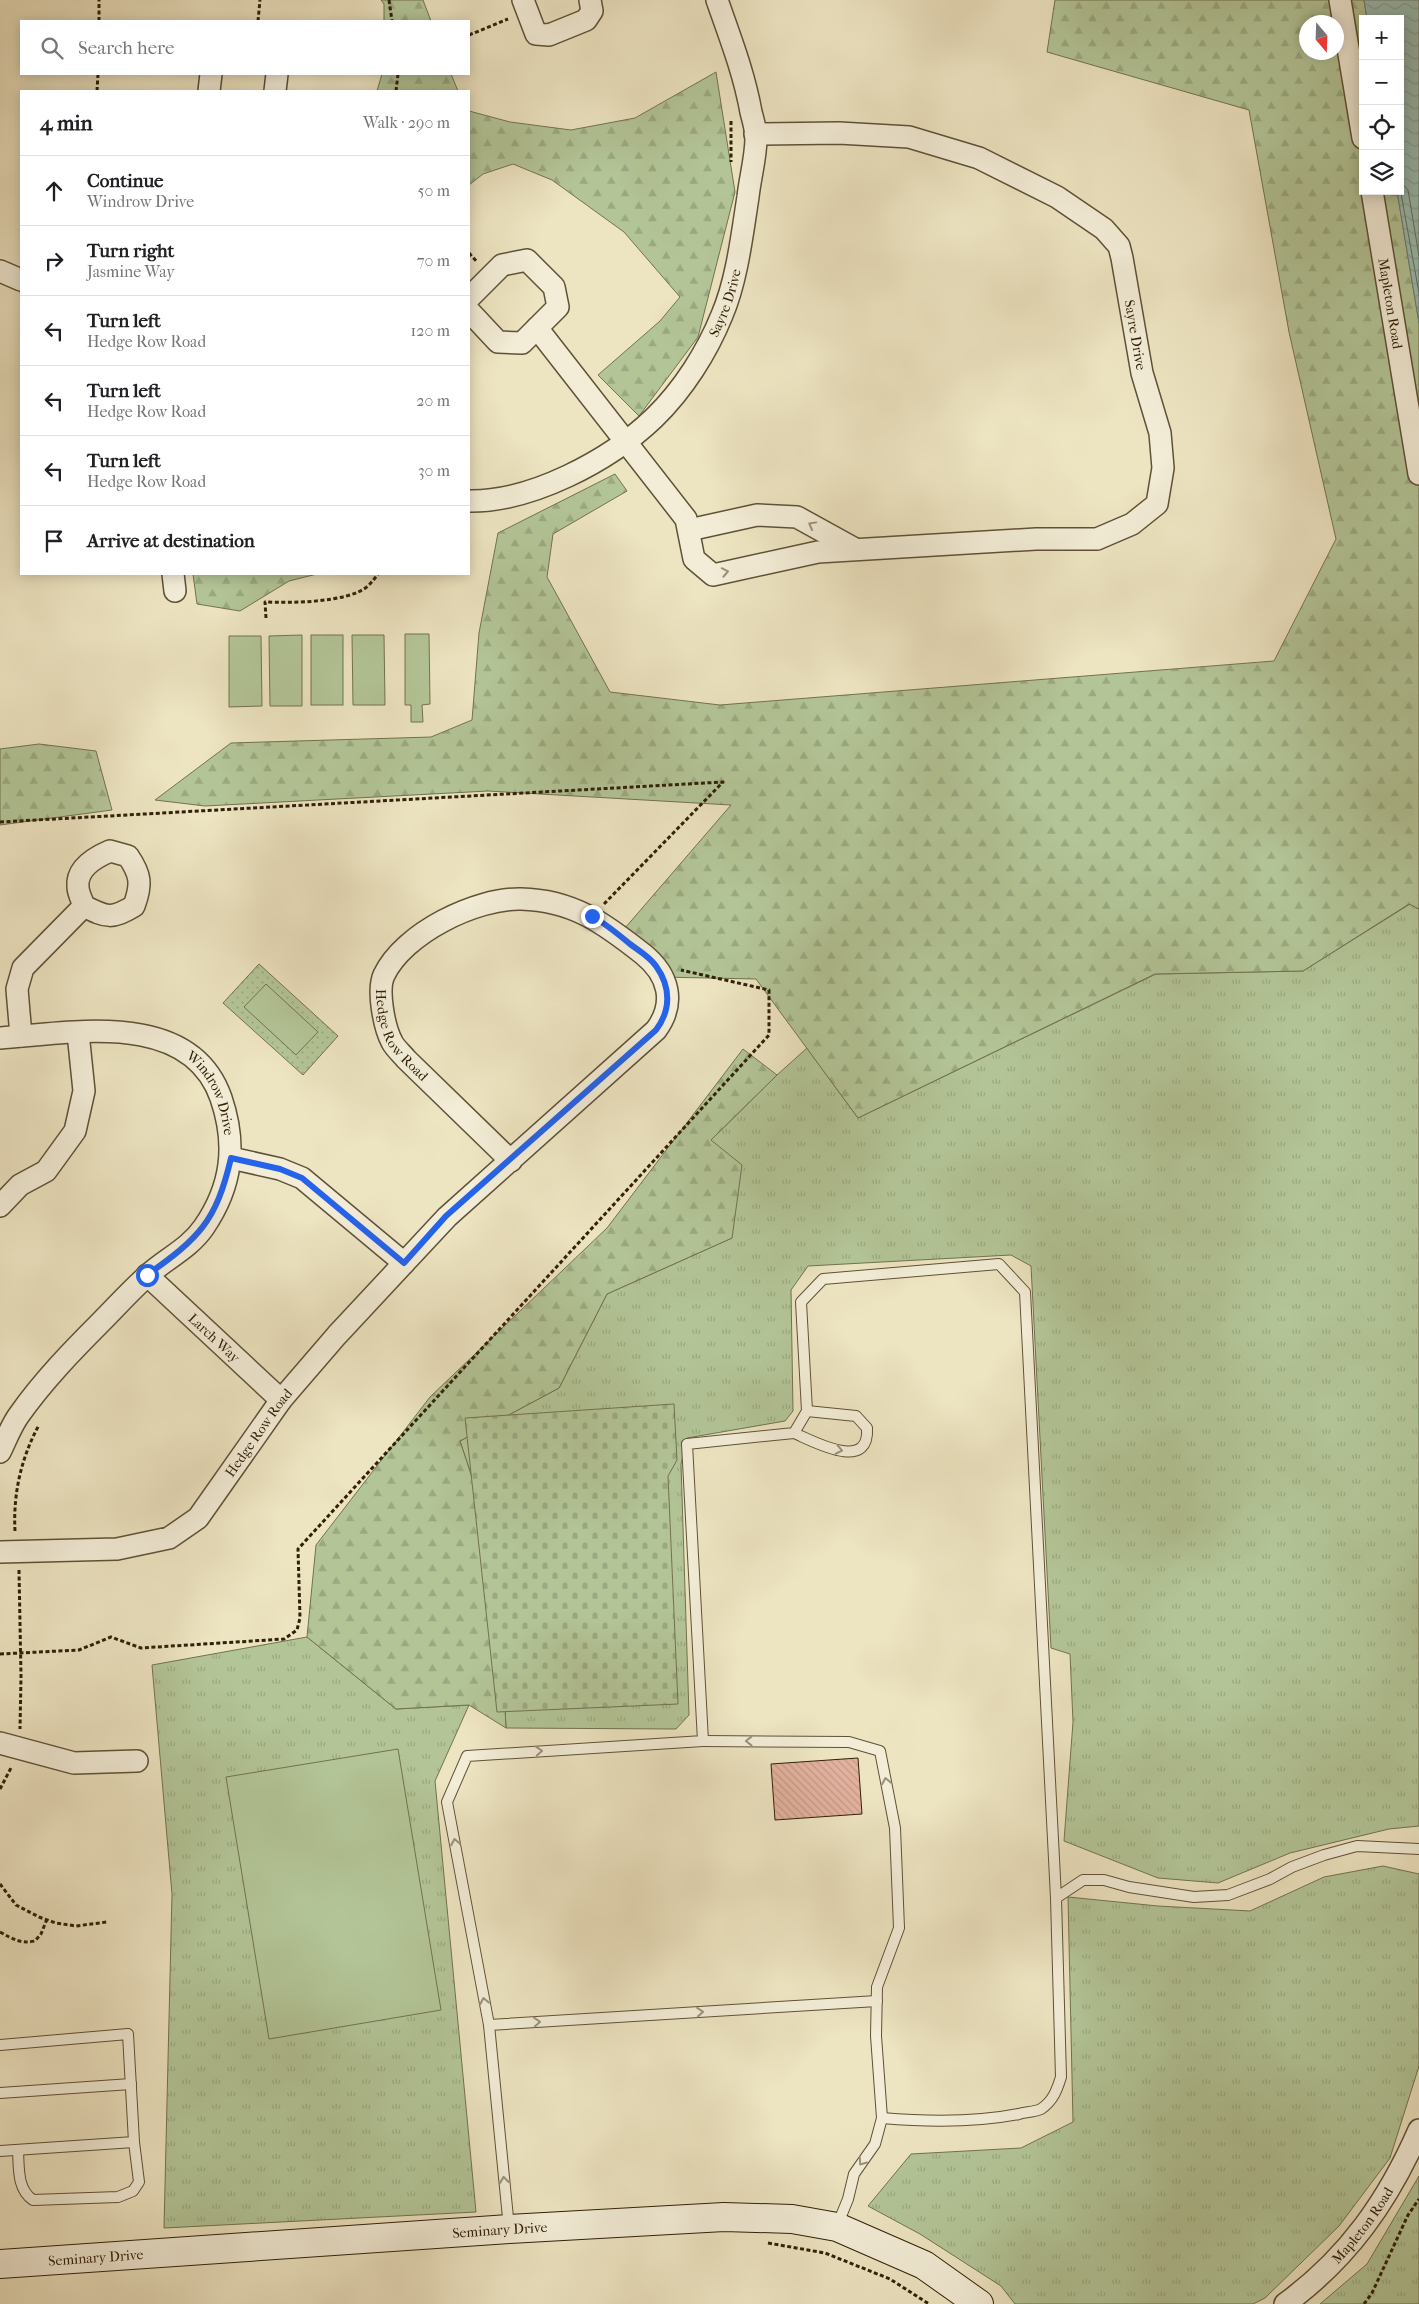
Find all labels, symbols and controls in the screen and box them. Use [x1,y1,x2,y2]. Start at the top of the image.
north arrow [1299,15,1344,60]
map controls [1359,15,1404,195]
button: + [1359,15,1404,60]
search box [20,20,470,75]
icon: search [38,34,66,62]
text: Search here [78,37,174,59]
button: − [1359,60,1404,105]
button: locate [1359,105,1404,150]
text: 4 min [40,111,93,135]
text: Walk · 290 m [363,113,450,132]
button: layers [1359,150,1404,195]
text: Continue [87,170,163,192]
icon: ahead [40,177,68,205]
text: 50 m [418,181,450,200]
text: Windrow Drive [87,192,194,211]
text: Turn right [87,240,174,262]
icon: right [40,247,68,275]
text: 70 m [417,251,450,270]
street label: Mapleton Road [1375,257,1407,351]
text: Jasmine Way [87,262,175,281]
street label: Sayre Drive [705,267,744,339]
street label: Sayre Drive [1120,299,1150,371]
text: Turn left [87,310,161,332]
icon: left [40,317,68,345]
text: 120 m [411,321,450,340]
text: Hedge Row Road [87,332,206,351]
text: Turn left [87,380,161,402]
icon: left [40,387,68,415]
text: 20 m [416,391,450,410]
text: Hedge Row Road [87,402,206,421]
text: Turn left [87,450,161,472]
icon: left [40,457,68,485]
text: 30 m [418,461,450,480]
text: Hedge Row Road [87,472,206,491]
one-way arrow [809,522,818,532]
icon: arrive [40,527,68,555]
text: Arrive at destination [87,530,255,552]
one-way arrow [721,568,729,578]
route end [581,905,604,928]
street label: Hedge Row Road [373,989,432,1085]
street label: Windrow Drive [183,1046,238,1136]
route start [136,1264,159,1287]
street label: Larch Way [185,1310,244,1366]
street label: Hedge Row Road [221,1385,296,1480]
one-way arrow [835,1444,843,1455]
one-way arrow [745,1736,752,1746]
one-way arrow [535,1746,543,1757]
one-way arrow [881,1776,891,1785]
one-way arrow [450,1837,460,1846]
one-way arrow [480,1997,490,2006]
one-way arrow [696,2006,704,2017]
one-way arrow [534,2017,542,2028]
one-way arrow [859,2156,868,2166]
one-way arrow [499,2176,510,2184]
street label: Mapleton Road [1328,2184,1397,2267]
street label: Seminary Drive [452,2218,548,2241]
street label: Seminary Drive [48,2246,144,2269]

